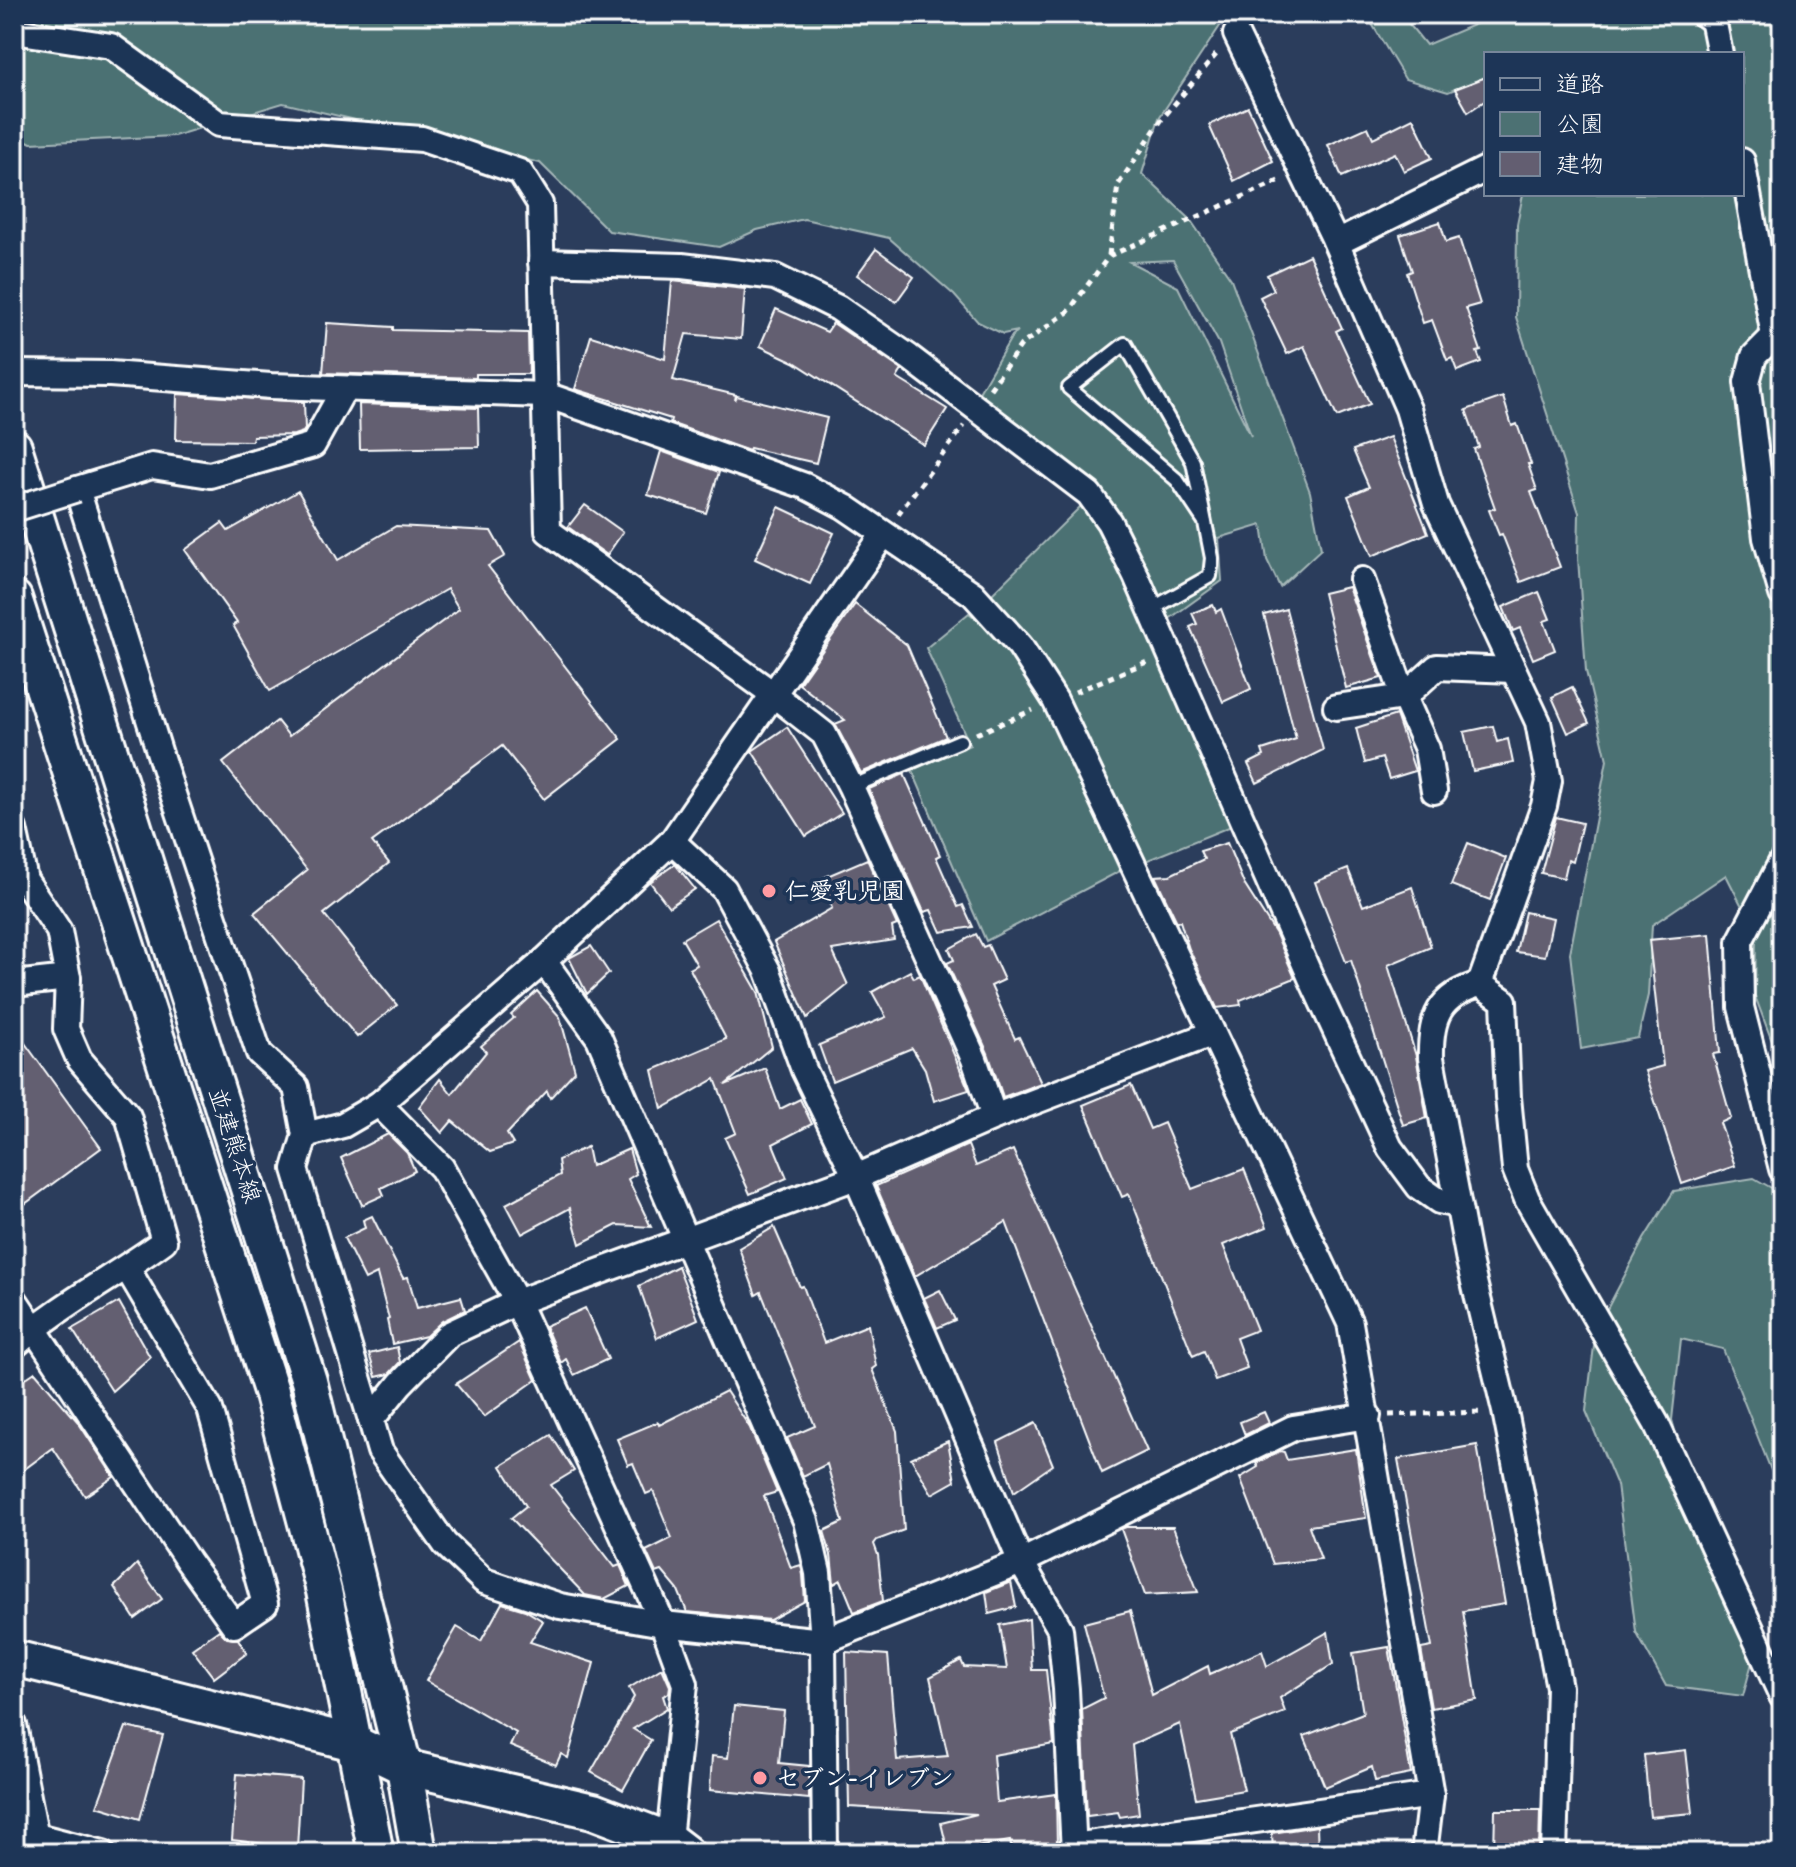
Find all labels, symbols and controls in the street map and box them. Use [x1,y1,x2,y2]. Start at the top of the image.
legend [1484,52,1744,196]
text: 道路 [1556,70,1604,98]
text: 公園 [1556,110,1604,138]
text: 建物 [1556,150,1604,178]
place label: 仁愛乳児園 [785,877,905,905]
marker: 仁愛乳児園 [760,882,778,900]
street label: 並建熊本線 [203,1084,267,1206]
place label: セブン-イレブン [776,1764,954,1792]
marker: セブン-イレブン [751,1769,769,1787]

